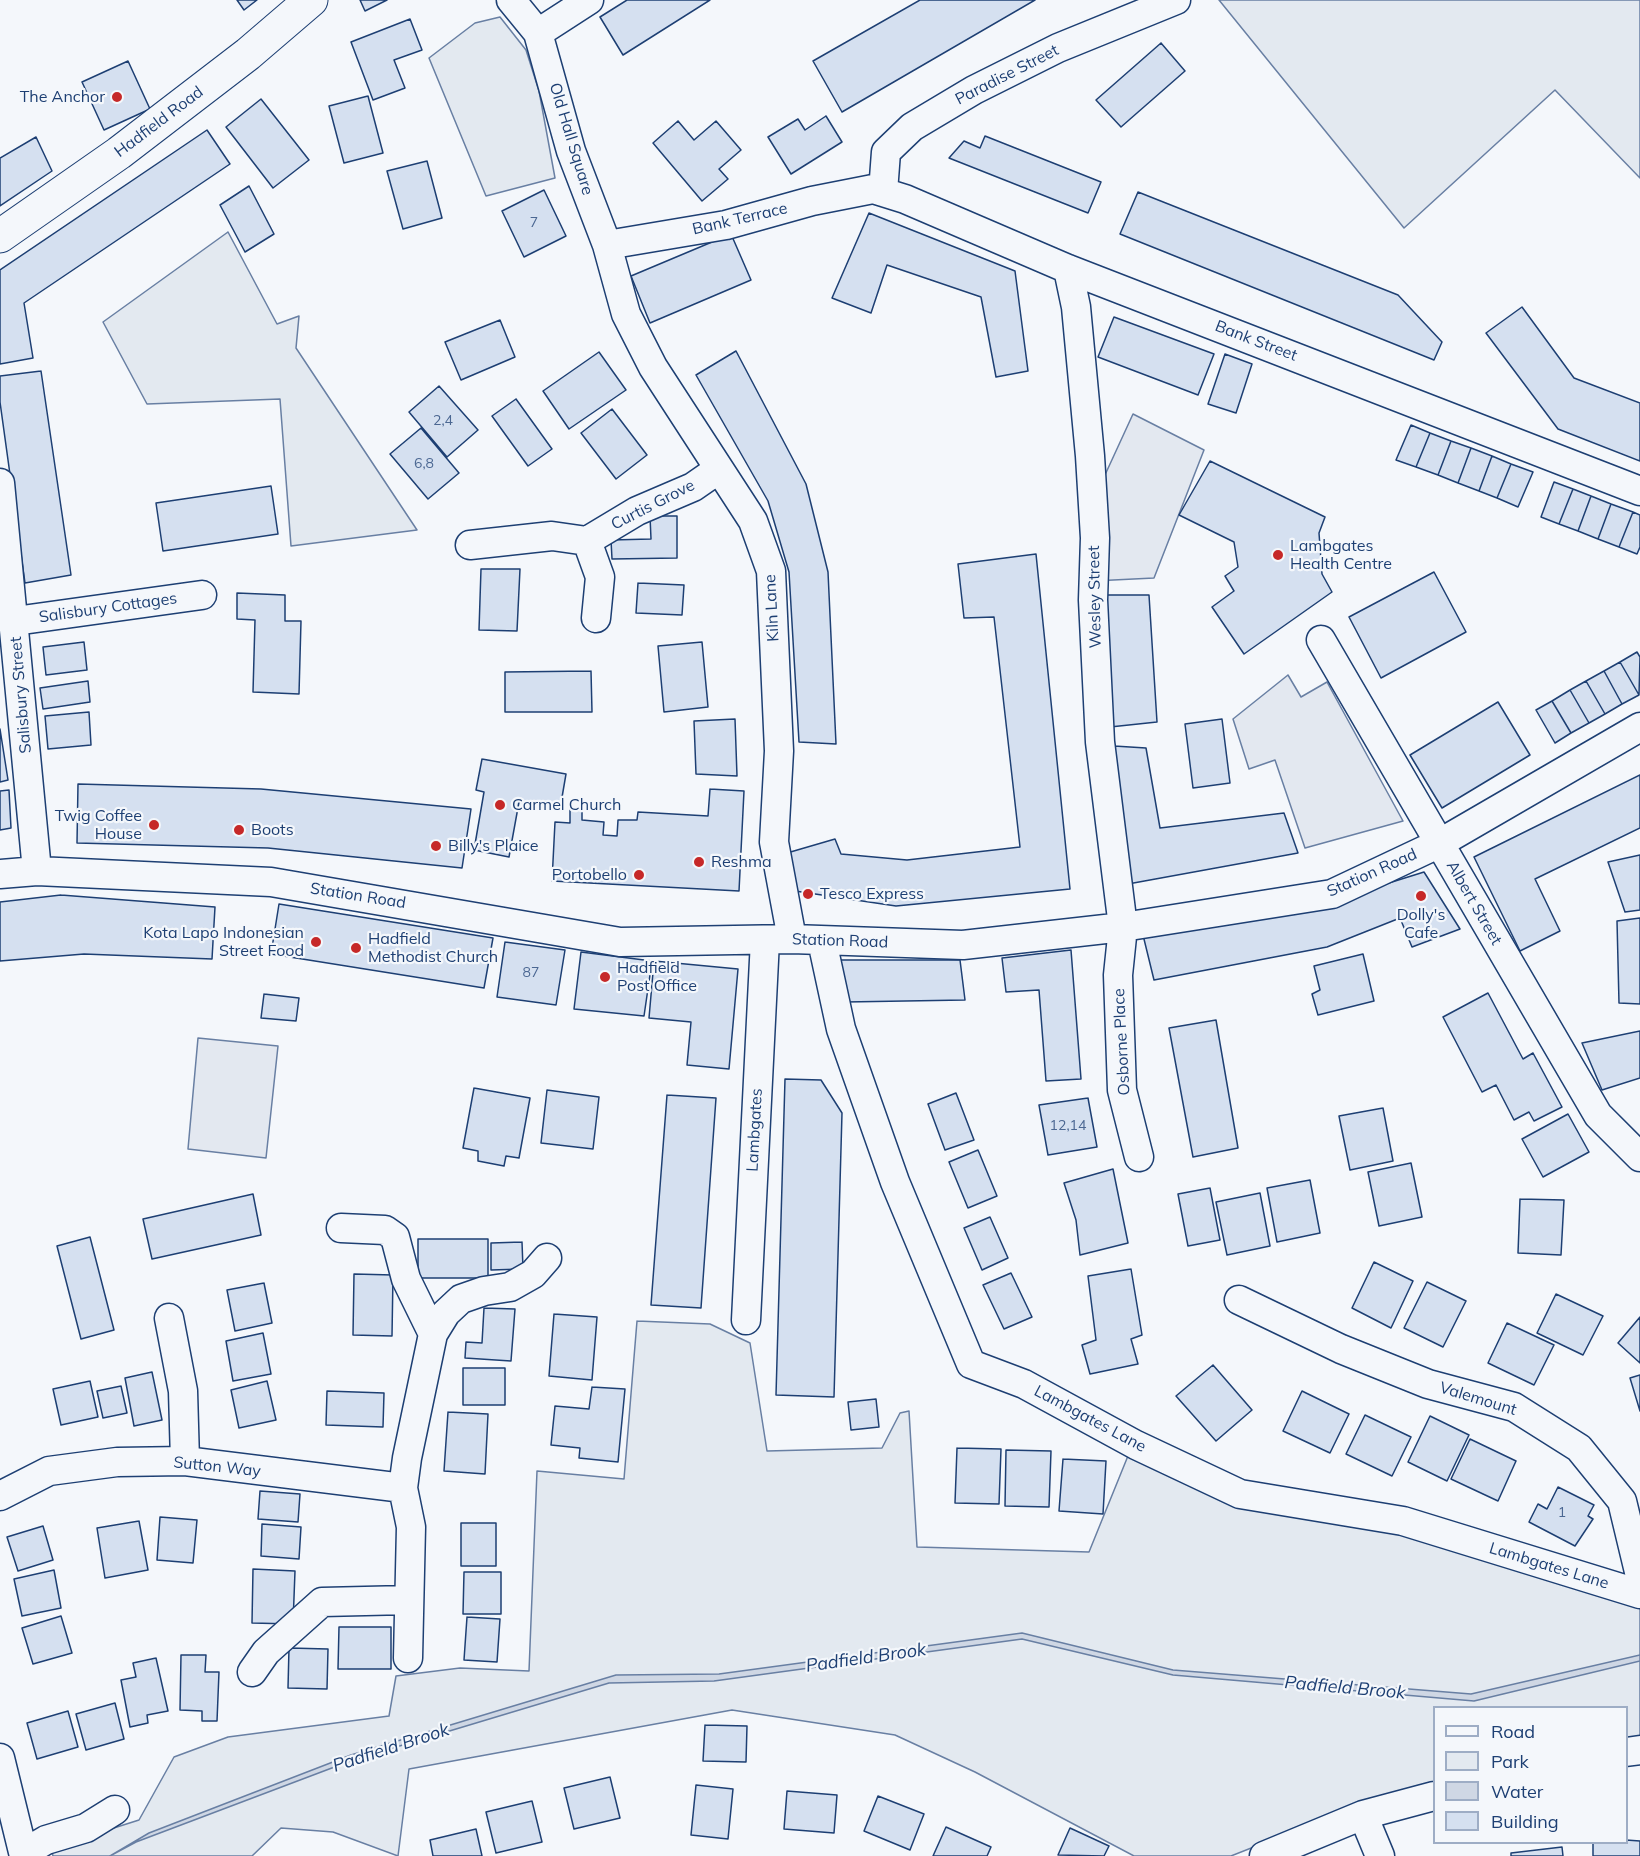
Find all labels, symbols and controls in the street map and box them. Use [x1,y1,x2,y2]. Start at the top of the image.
street label: Paradise Street [952,41,1062,109]
street label: Old Hall Square [545,81,597,197]
street label: Hadfield Road [111,82,207,162]
place label: The Anchor [20,87,105,107]
marker: The Anchor [110,90,124,104]
street label: Bank Terrace [691,199,789,239]
house number: 7 [530,215,538,231]
street label: Bank Street [1212,317,1300,365]
house number: 2,4 [433,413,453,429]
house number: 6,8 [414,456,434,472]
street label: Curtis Grove [608,476,698,534]
place label: Lambgates Health Centre [1290,536,1392,574]
street label: Wesley Street [1085,545,1105,649]
marker: Lambgates Health Centre [1271,548,1285,562]
street label: Kiln Lane [761,574,783,642]
street label: Salisbury Cottages [38,589,178,627]
street label: Salisbury Street [6,636,36,754]
place label: Carmel Church [512,795,621,815]
marker: Carmel Church [493,798,507,812]
place label: Twig Coffee House [55,806,142,844]
marker: Twig Coffee House [147,818,161,832]
place label: Boots [251,820,294,840]
marker: Boots [232,823,246,837]
place label: Billy's Plaice [448,836,539,856]
marker: Billy's Plaice [429,839,443,853]
street label: Station Road [1324,845,1420,901]
place label: Reshma [711,852,772,872]
marker: Reshma [692,855,706,869]
street label: Albert Street [1442,857,1506,949]
place label: Portobello [552,865,627,885]
marker: Portobello [632,868,646,882]
street label: Station Road [309,879,407,913]
place label: Tesco Express [820,884,924,904]
marker: Tesco Express [801,887,815,901]
marker: Dolly's Cafe [1414,889,1428,903]
place label: Dolly's Cafe [1397,905,1445,943]
place label: Kota Lapo Indonesian Street Food [143,923,304,961]
place label: Hadfield Methodist Church [368,929,498,967]
street label: Station Road [791,930,889,952]
marker: Kota Lapo Indonesian Street Food [309,935,323,949]
marker: Hadfield Methodist Church [349,941,363,955]
place label: Hadfield Post Office [617,958,697,996]
house number: 87 [523,965,539,981]
marker: Hadfield Post Office [598,970,612,984]
street label: Osborne Place [1110,988,1134,1096]
street label: Lambgates [743,1088,767,1172]
house number: 12,14 [1050,1118,1086,1134]
street label: Valemount [1437,1378,1519,1420]
street label: Lambgates Lane [1031,1381,1149,1457]
street label: Sutton Way [172,1453,262,1481]
house number: 1 [1558,1505,1566,1521]
street label: Lambgates Lane [1487,1539,1611,1593]
water label: Padfield Brook [804,1639,928,1677]
water label: Padfield Brook [1284,1672,1406,1704]
legend [1433,1706,1628,1844]
water label: Padfield Brook [330,1719,452,1777]
text: Road [1491,1720,1535,1743]
text: Park [1491,1750,1529,1773]
text: Water [1491,1780,1543,1803]
text: Building [1491,1810,1559,1833]

